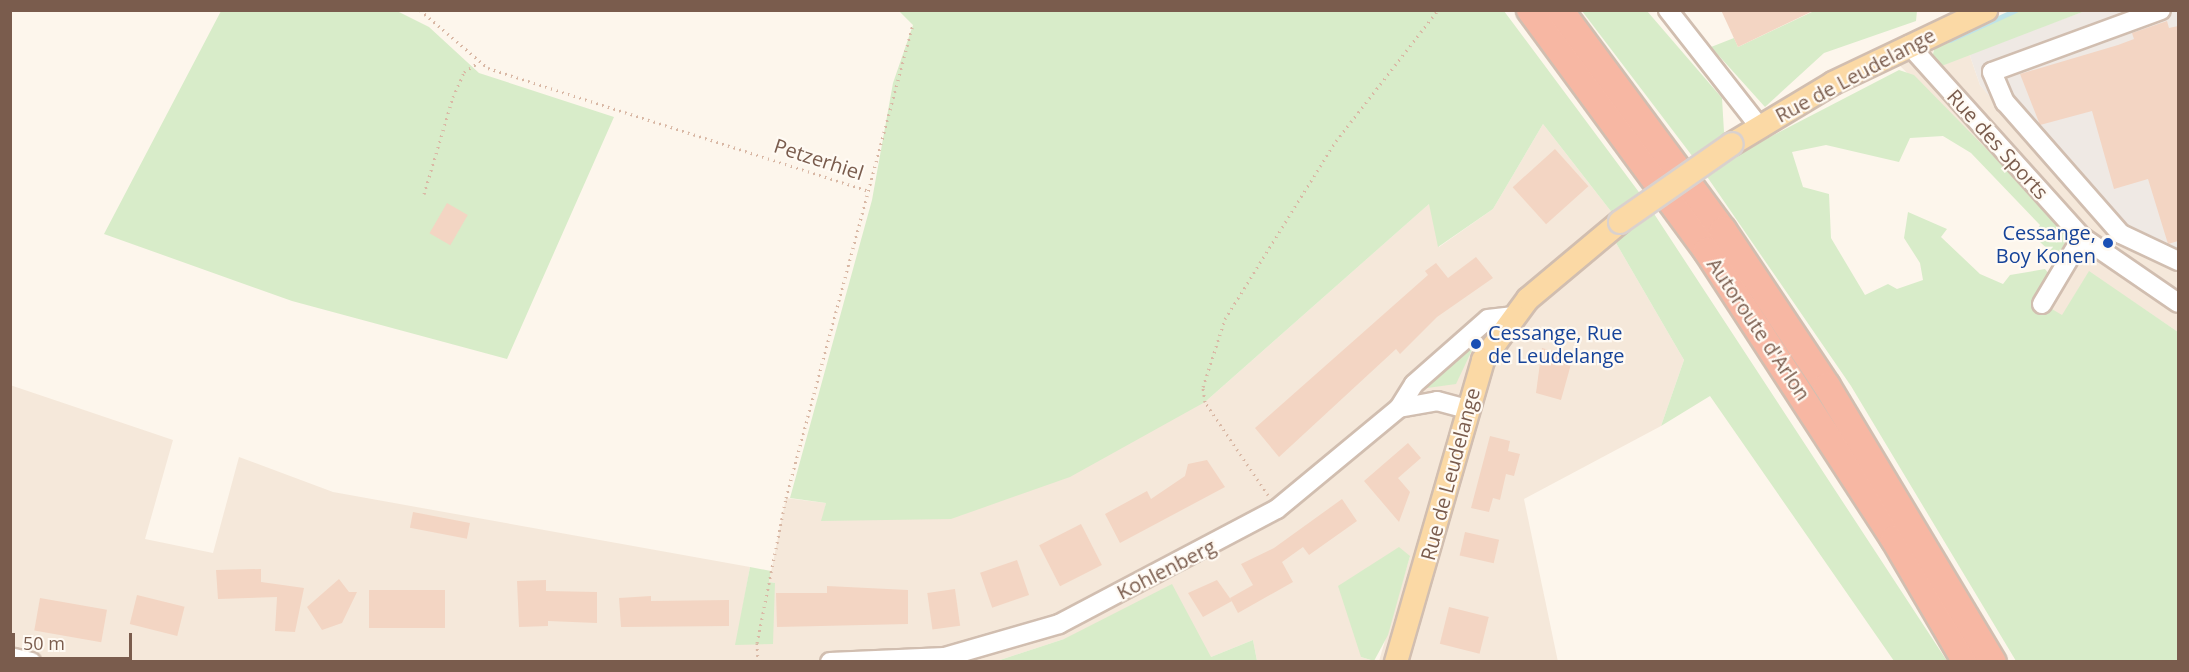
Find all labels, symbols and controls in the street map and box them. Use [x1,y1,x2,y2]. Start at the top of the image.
street label: Rue de Leudelange [1771,23,1939,127]
street label: Rue des Sports [1942,84,2054,204]
street label: Petzerhiel [771,133,867,185]
place label: Cessange, Boy Konen [1996,220,2096,267]
marker: Cessange, Boy Konen [2101,236,2115,250]
street label: Autoroute d'Arlon [1702,253,1816,405]
place label: Cessange, Rue de Leudelange [1488,320,1625,367]
marker: Cessange, Rue de Leudelange [1469,337,1483,351]
street label: Rue de Leudelange [1415,385,1485,563]
street label: Kohlenberg [1113,534,1219,604]
scale bar [15,621,135,659]
text: 50 m [23,631,65,655]

